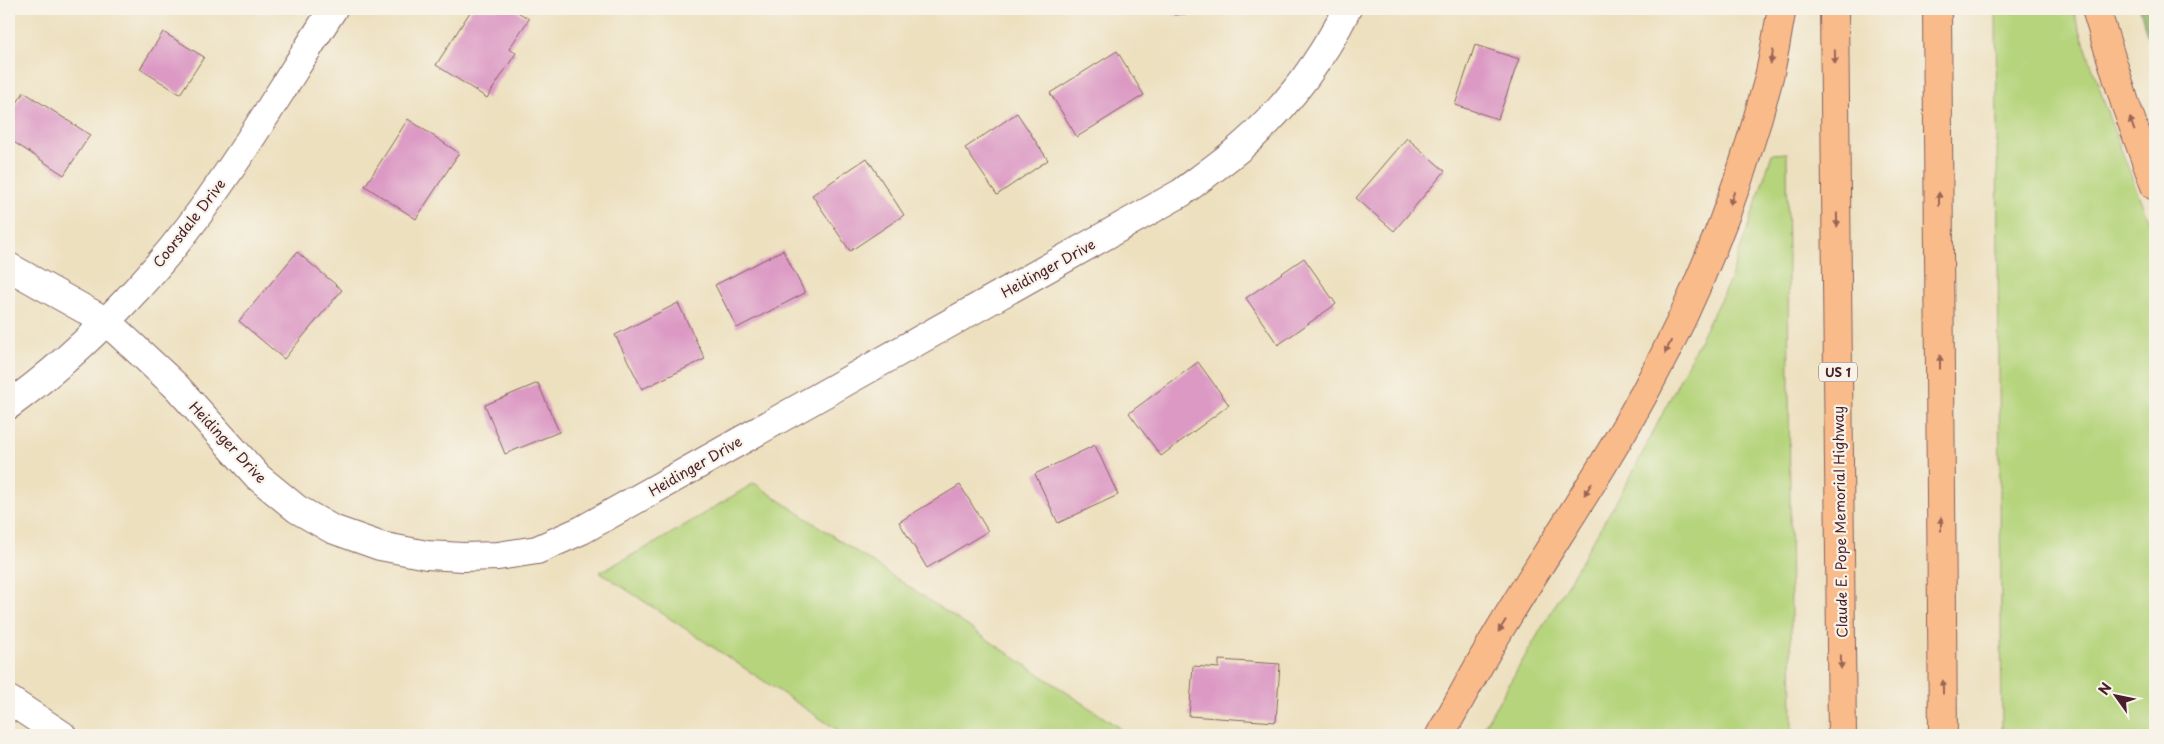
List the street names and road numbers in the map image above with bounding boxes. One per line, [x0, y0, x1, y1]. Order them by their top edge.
street label: Coorsdale Drive [148, 174, 230, 272]
street label: Heidinger Drive [997, 233, 1099, 303]
road number: US 1 [1819, 362, 1857, 382]
street label: Heidinger Drive [185, 397, 271, 487]
street label: Claude E. Pope Memorial Highway [1827, 406, 1853, 638]
street label: Heidinger Drive [644, 431, 746, 501]

